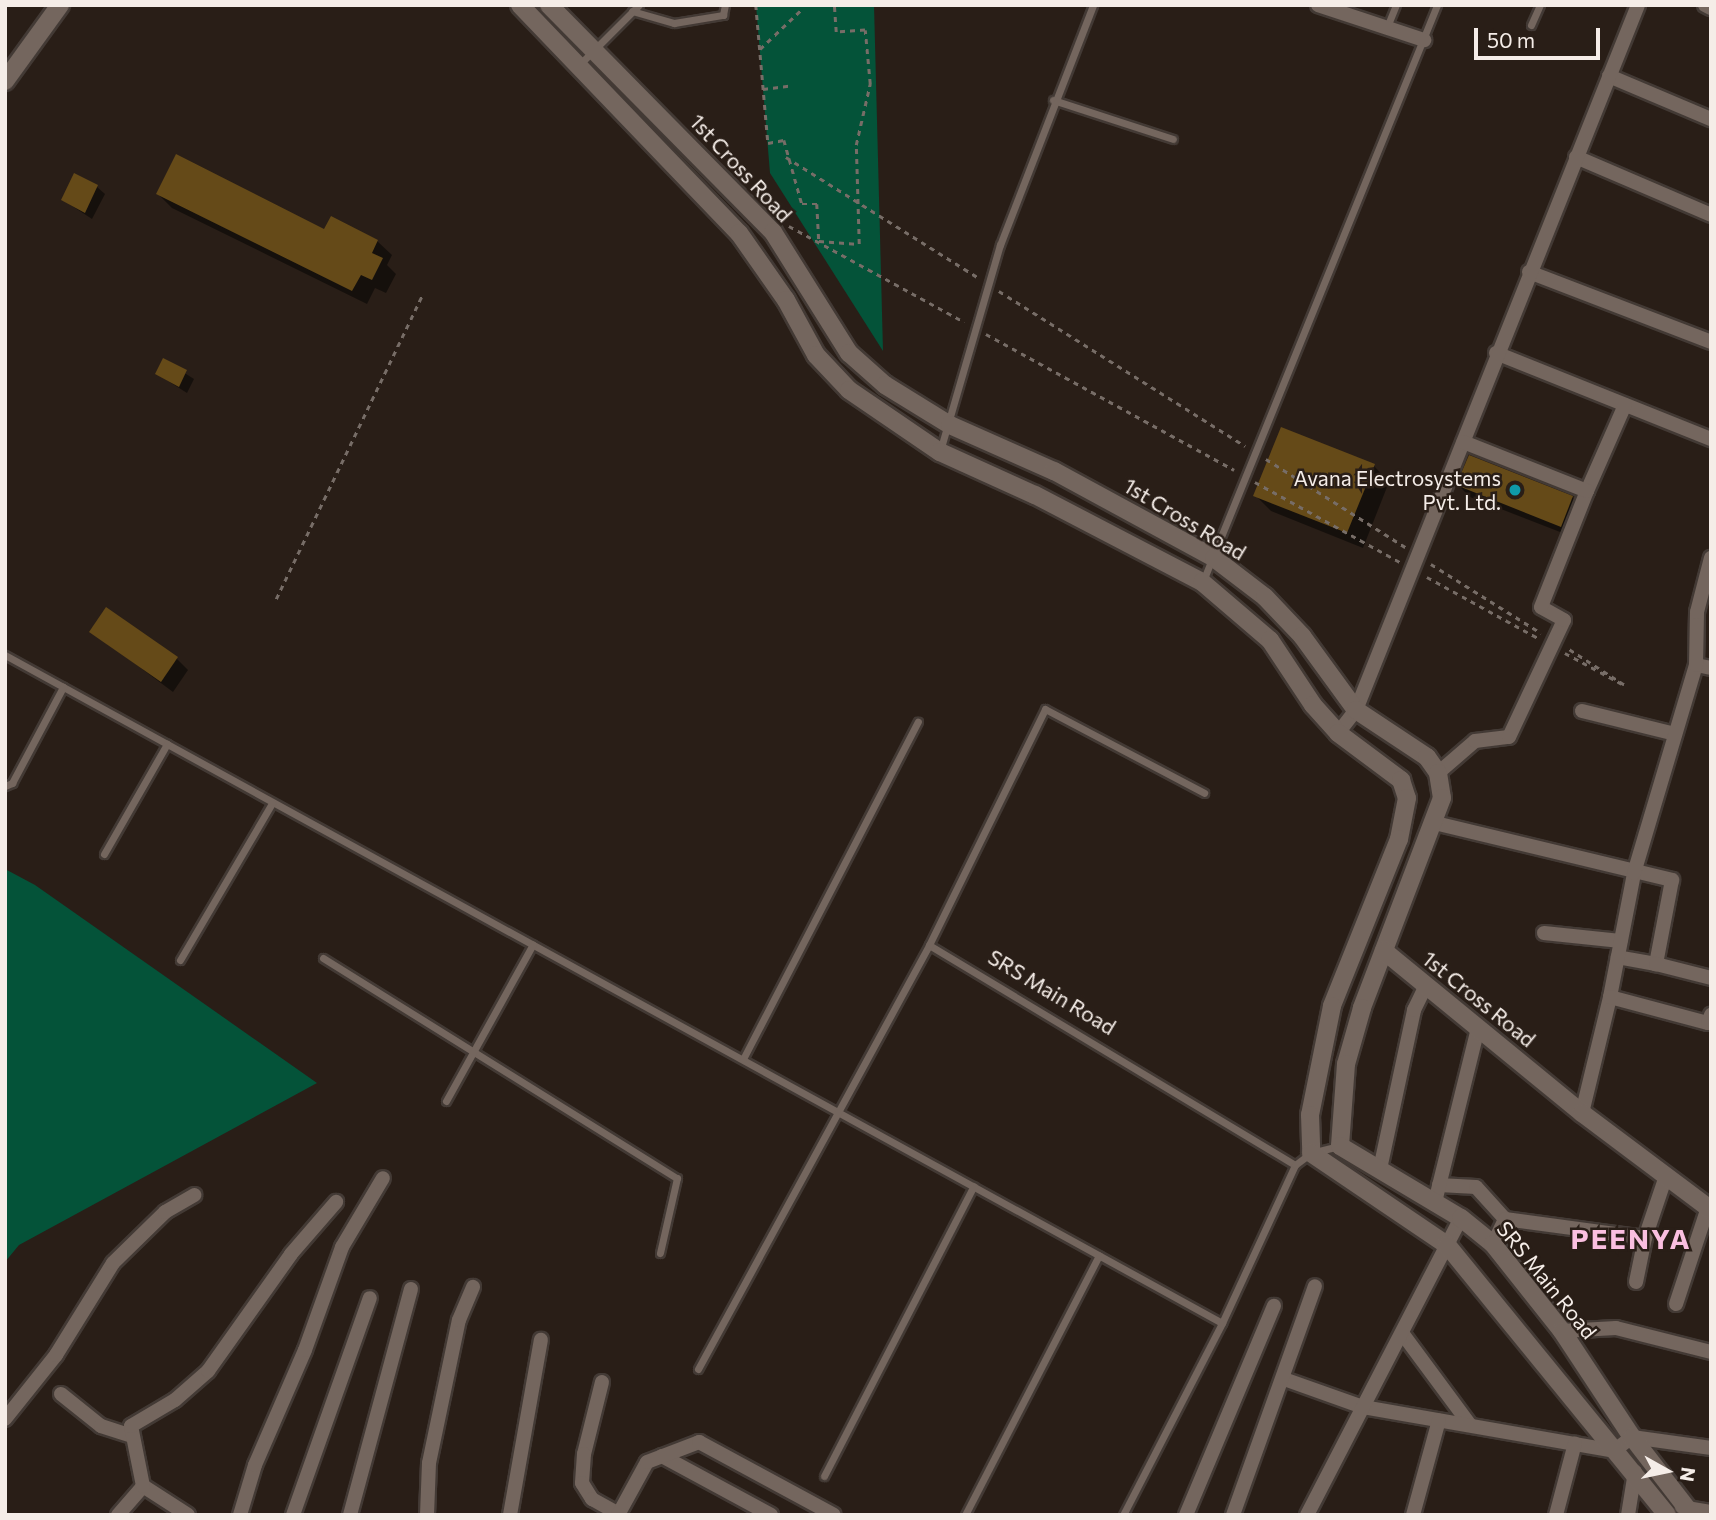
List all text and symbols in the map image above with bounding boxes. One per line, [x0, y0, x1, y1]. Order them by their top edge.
scale bar [1478, 14, 1604, 58]
text: 50 m [1487, 27, 1535, 52]
street label: 1st Cross Road [685, 109, 797, 227]
place label: Avana Electrosystems Pvt. Ltd. [1293, 465, 1501, 515]
street label: 1st Cross Road [1119, 473, 1251, 565]
marker: Avana Electrosystems Pvt. Ltd. [1507, 482, 1523, 498]
street label: SRS Main Road [984, 944, 1120, 1040]
street label: 1st Cross Road [1417, 946, 1541, 1052]
street label: SRS Main Road [1492, 1216, 1602, 1344]
district label: PEENYA [1571, 1221, 1691, 1255]
north arrow [1632, 1436, 1702, 1506]
text: N [1676, 1466, 1701, 1483]

